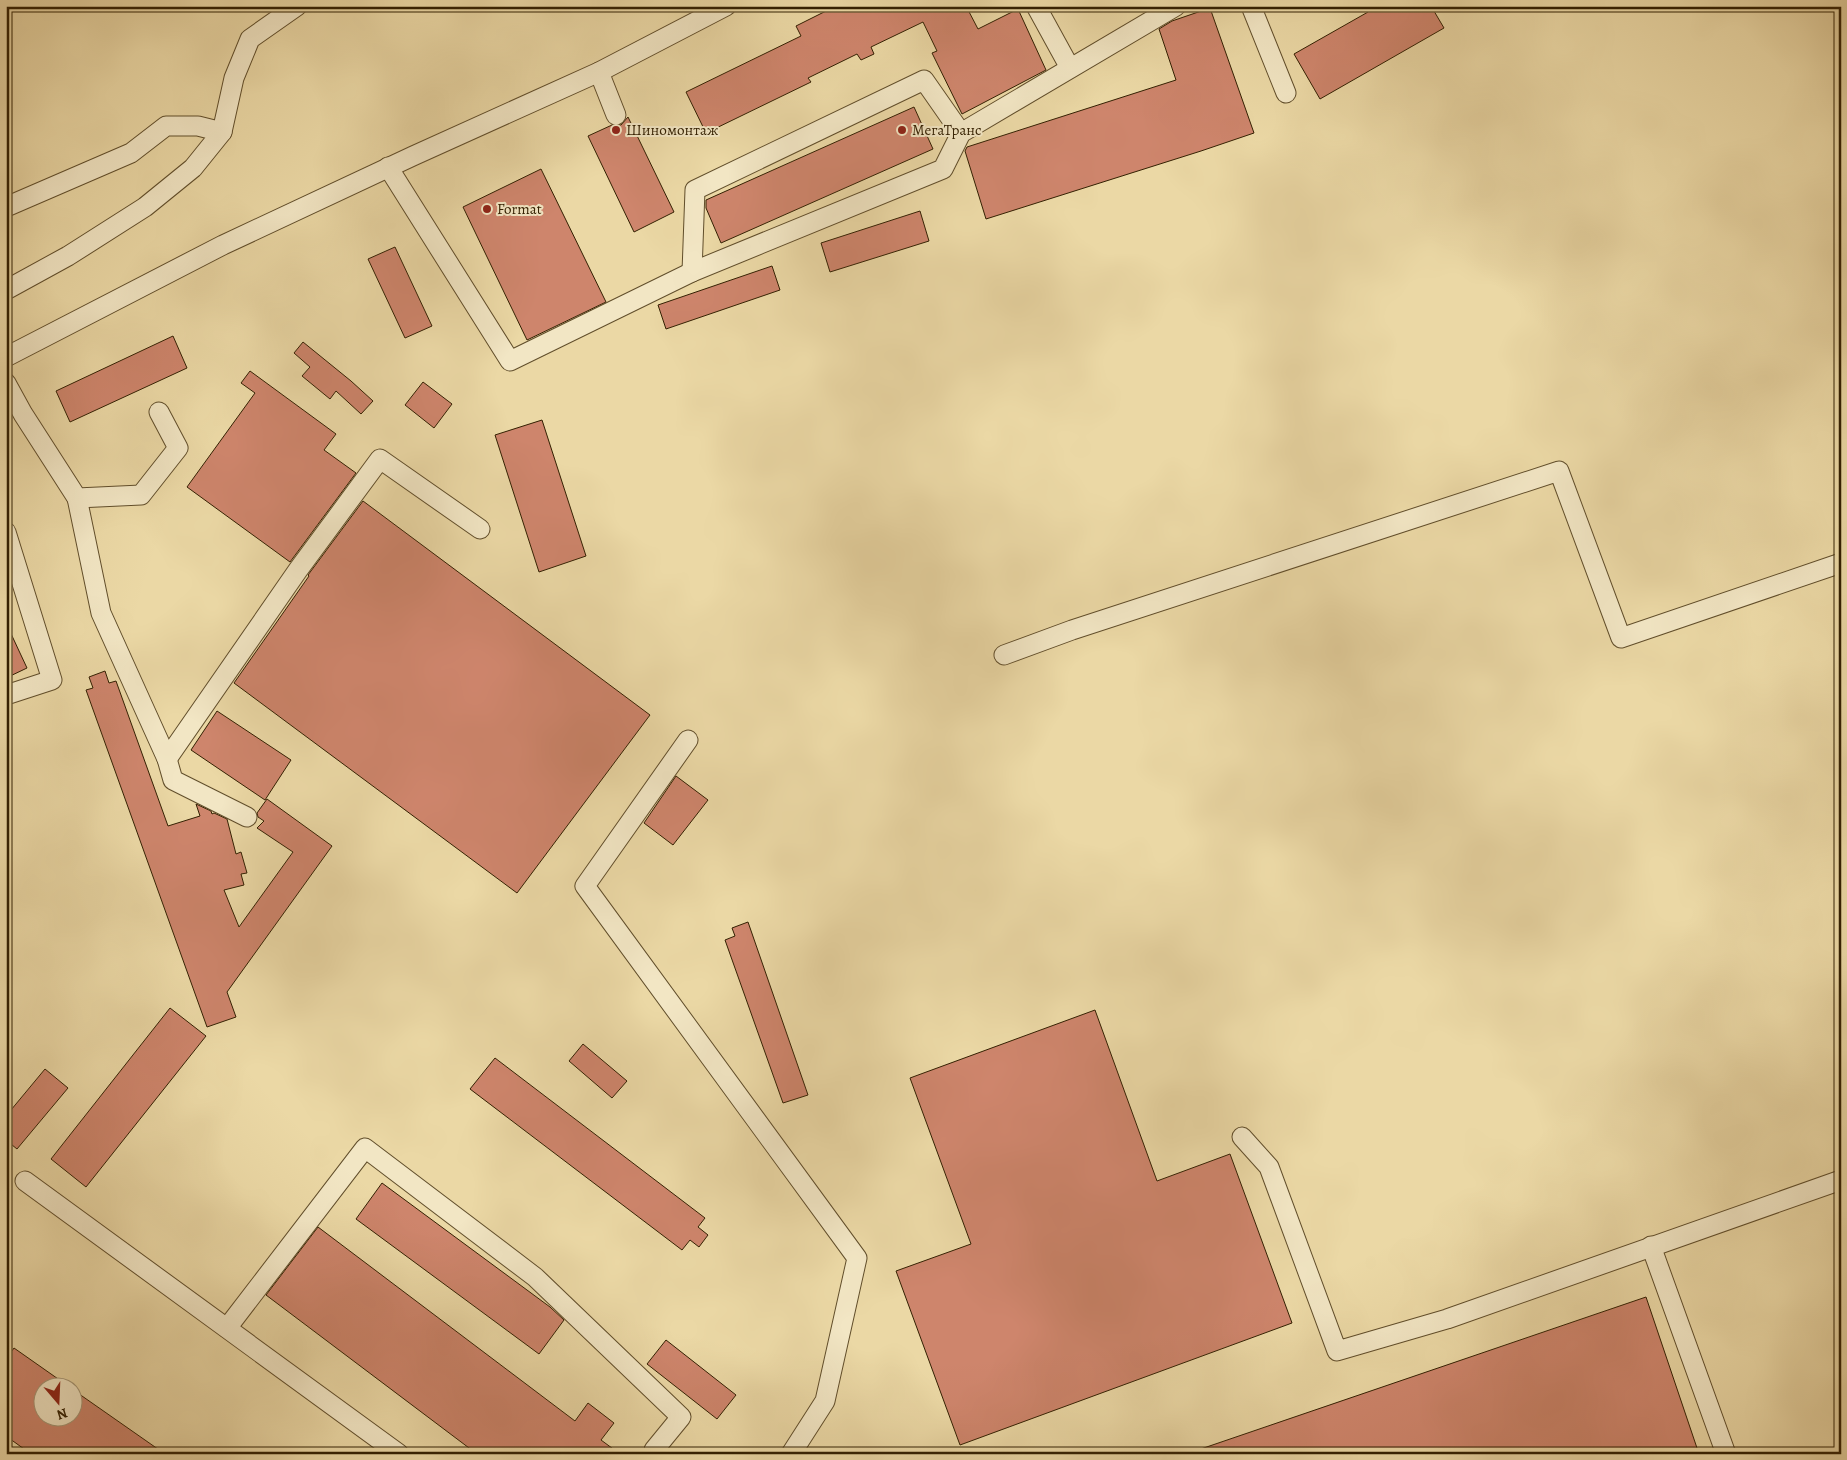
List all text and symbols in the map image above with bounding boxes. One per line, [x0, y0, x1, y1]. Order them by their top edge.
place label: Шиномонтаж [626, 120, 718, 140]
place label: МегаТранс [912, 120, 982, 140]
marker: Шиномонтаж [610, 124, 622, 136]
marker: МегаТранс [896, 124, 908, 136]
place label: Format [497, 199, 542, 219]
marker: Format [481, 203, 493, 215]
north arrow [32, 1378, 82, 1428]
text: N [54, 1403, 70, 1424]

